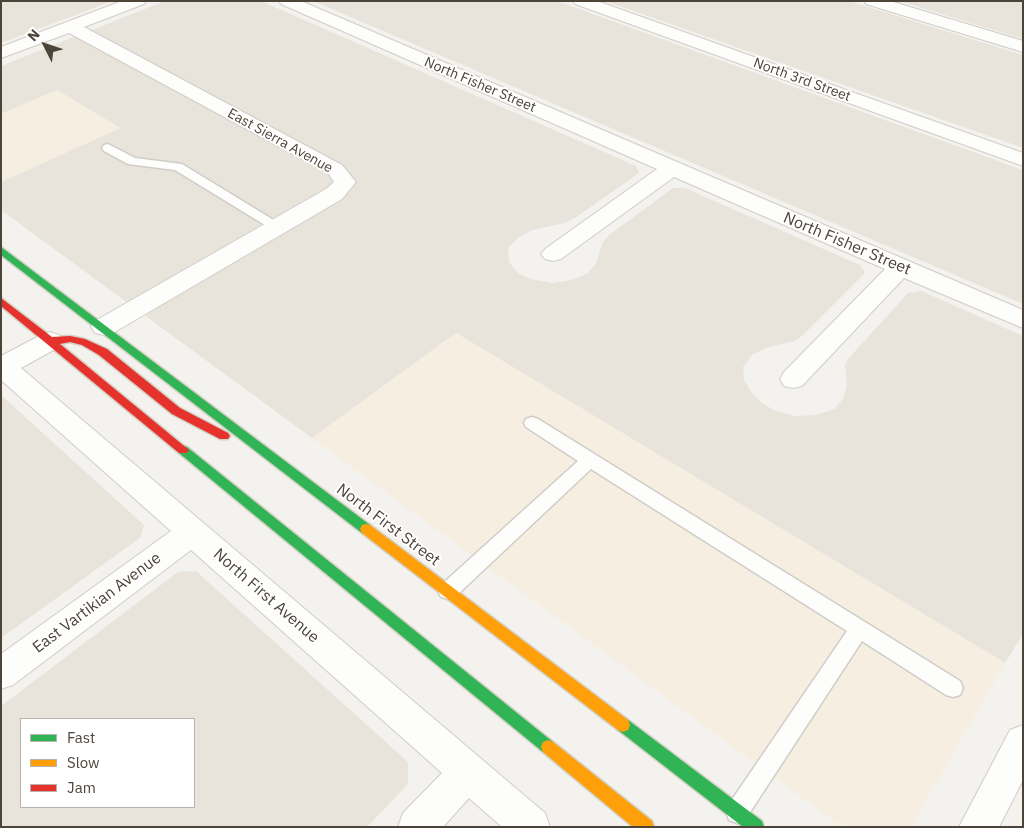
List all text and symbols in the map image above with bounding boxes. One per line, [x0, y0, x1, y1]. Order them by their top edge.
north arrow [20, 20, 70, 70]
text: N [24, 25, 44, 45]
street label: North Fisher Street [422, 54, 538, 116]
street label: North 3rd Street [751, 55, 853, 105]
street label: East Sierra Avenue [224, 105, 336, 177]
street label: North Fisher Street [780, 208, 914, 280]
street label: North First Street [333, 480, 443, 570]
street label: North First Avenue [209, 545, 323, 647]
street label: East Vartikian Avenue [29, 549, 165, 657]
legend [20, 718, 195, 808]
text: Fast [67, 728, 95, 747]
text: Slow [67, 753, 100, 772]
text: Jam [67, 778, 96, 797]

